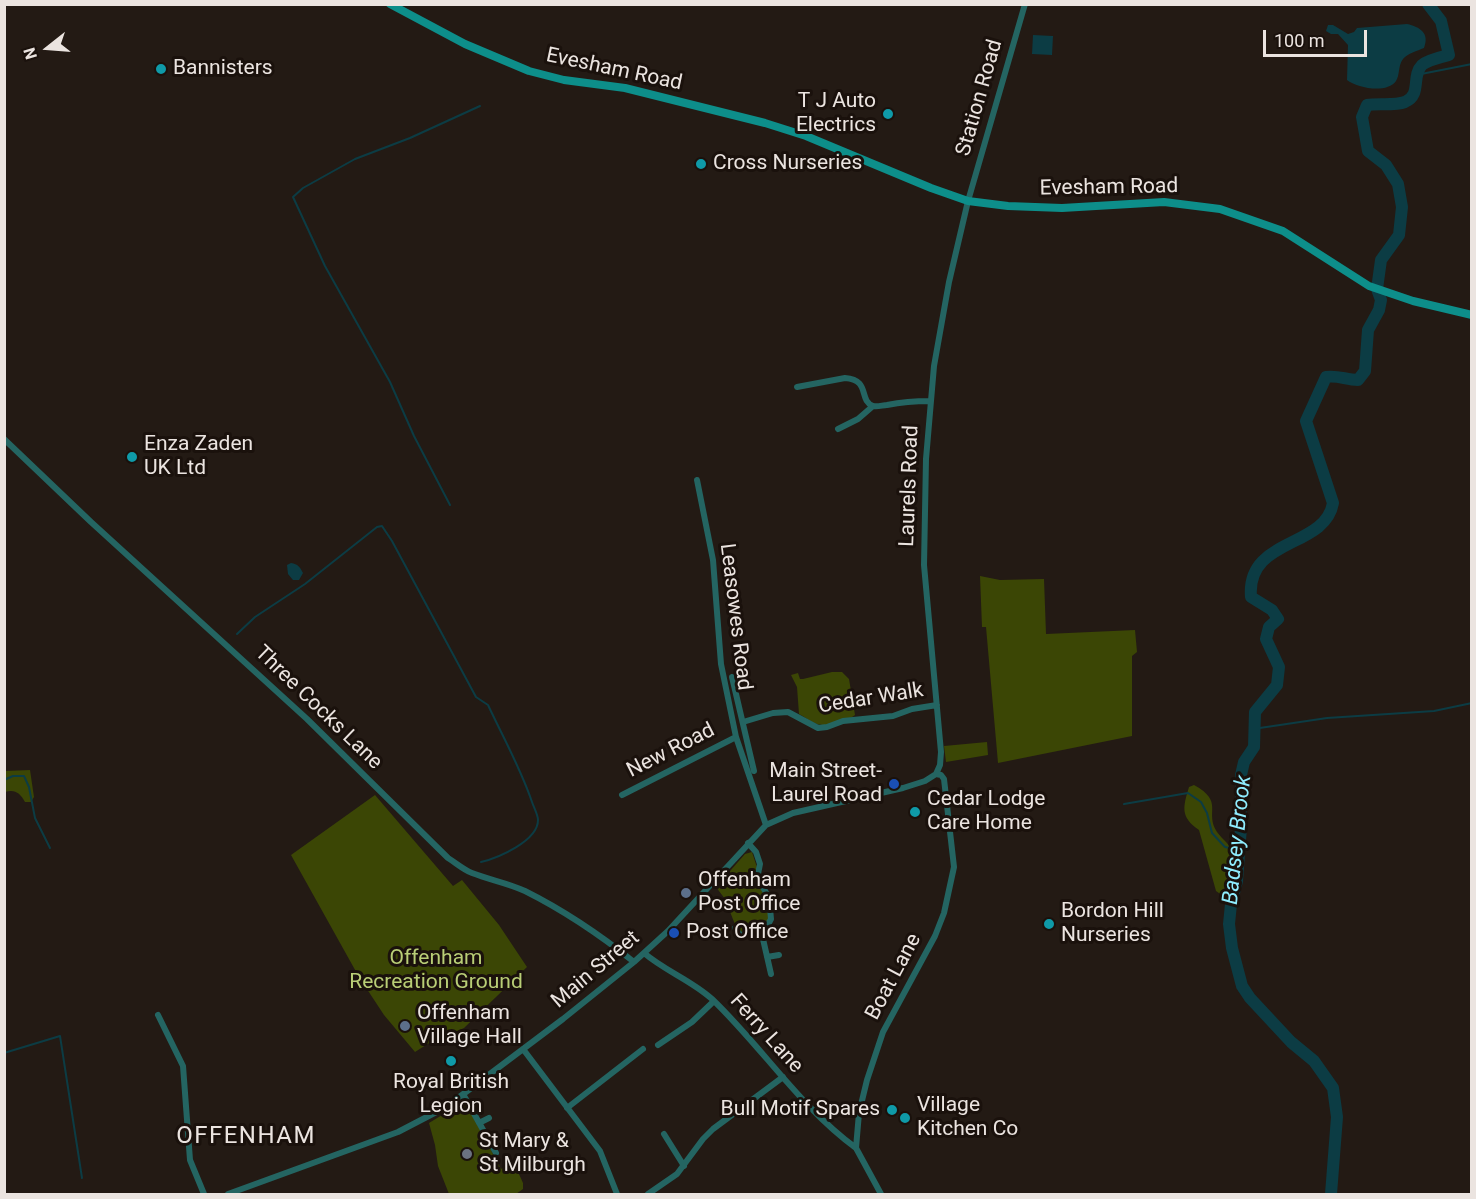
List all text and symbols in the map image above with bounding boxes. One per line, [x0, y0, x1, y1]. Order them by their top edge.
north arrow [18, 18, 78, 78]
scale bar [1266, 18, 1370, 56]
text: 100 m [1274, 30, 1325, 51]
street label: Station Road [951, 37, 1009, 159]
street label: Evesham Road [544, 43, 684, 97]
text: N [20, 45, 41, 62]
place label: Bannisters [173, 56, 273, 82]
marker: Bannisters [154, 62, 168, 76]
place label: T J Auto Electrics [796, 89, 876, 139]
marker: T J Auto Electrics [881, 107, 895, 121]
place label: Cross Nurseries [713, 151, 862, 177]
marker: Cross Nurseries [694, 157, 708, 171]
street label: Evesham Road [1040, 174, 1178, 202]
street label: Laurels Road [895, 425, 925, 547]
place label: Enza Zaden UK Ltd [144, 432, 253, 482]
marker: Enza Zaden UK Ltd [125, 450, 139, 464]
street label: Leasowes Road [713, 542, 757, 692]
street label: Three Cocks Lane [249, 641, 387, 775]
street label: Cedar Walk [817, 678, 925, 720]
street label: New Road [623, 718, 719, 784]
place label: Main Street- Laurel Road [769, 759, 882, 809]
water label: Badsey Brook [1218, 774, 1258, 906]
marker: Main Street- Laurel Road [887, 777, 901, 791]
place label: Cedar Lodge Care Home [927, 787, 1045, 837]
marker: Cedar Lodge Care Home [908, 805, 922, 819]
place label: Offenham Post Office [698, 868, 801, 918]
marker: Offenham Post Office [679, 886, 693, 900]
place label: Bordon Hill Nurseries [1061, 899, 1164, 949]
marker: Bordon Hill Nurseries [1042, 917, 1056, 931]
place label: Post Office [686, 920, 789, 946]
street label: Main Street [547, 926, 645, 1014]
marker: Post Office [667, 926, 681, 940]
street label: Boat Lane [861, 930, 927, 1024]
park label: Offenham Recreation Ground [349, 946, 523, 996]
street label: Ferry Lane [724, 989, 808, 1079]
place label: Offenham Village Hall [417, 1001, 522, 1051]
marker: Offenham Village Hall [398, 1019, 412, 1033]
marker: Royal British Legion [444, 1054, 458, 1068]
place label: Royal British Legion [393, 1070, 509, 1120]
place label: Village Kitchen Co [917, 1093, 1018, 1143]
place label: Bull Motif Spares [721, 1097, 880, 1123]
marker: Bull Motif Spares [885, 1103, 899, 1117]
marker: Village Kitchen Co [898, 1111, 912, 1125]
district label: OFFENHAM [176, 1123, 316, 1151]
place label: St Mary & St Milburgh [479, 1129, 586, 1179]
marker: St Mary & St Milburgh [460, 1147, 474, 1161]

